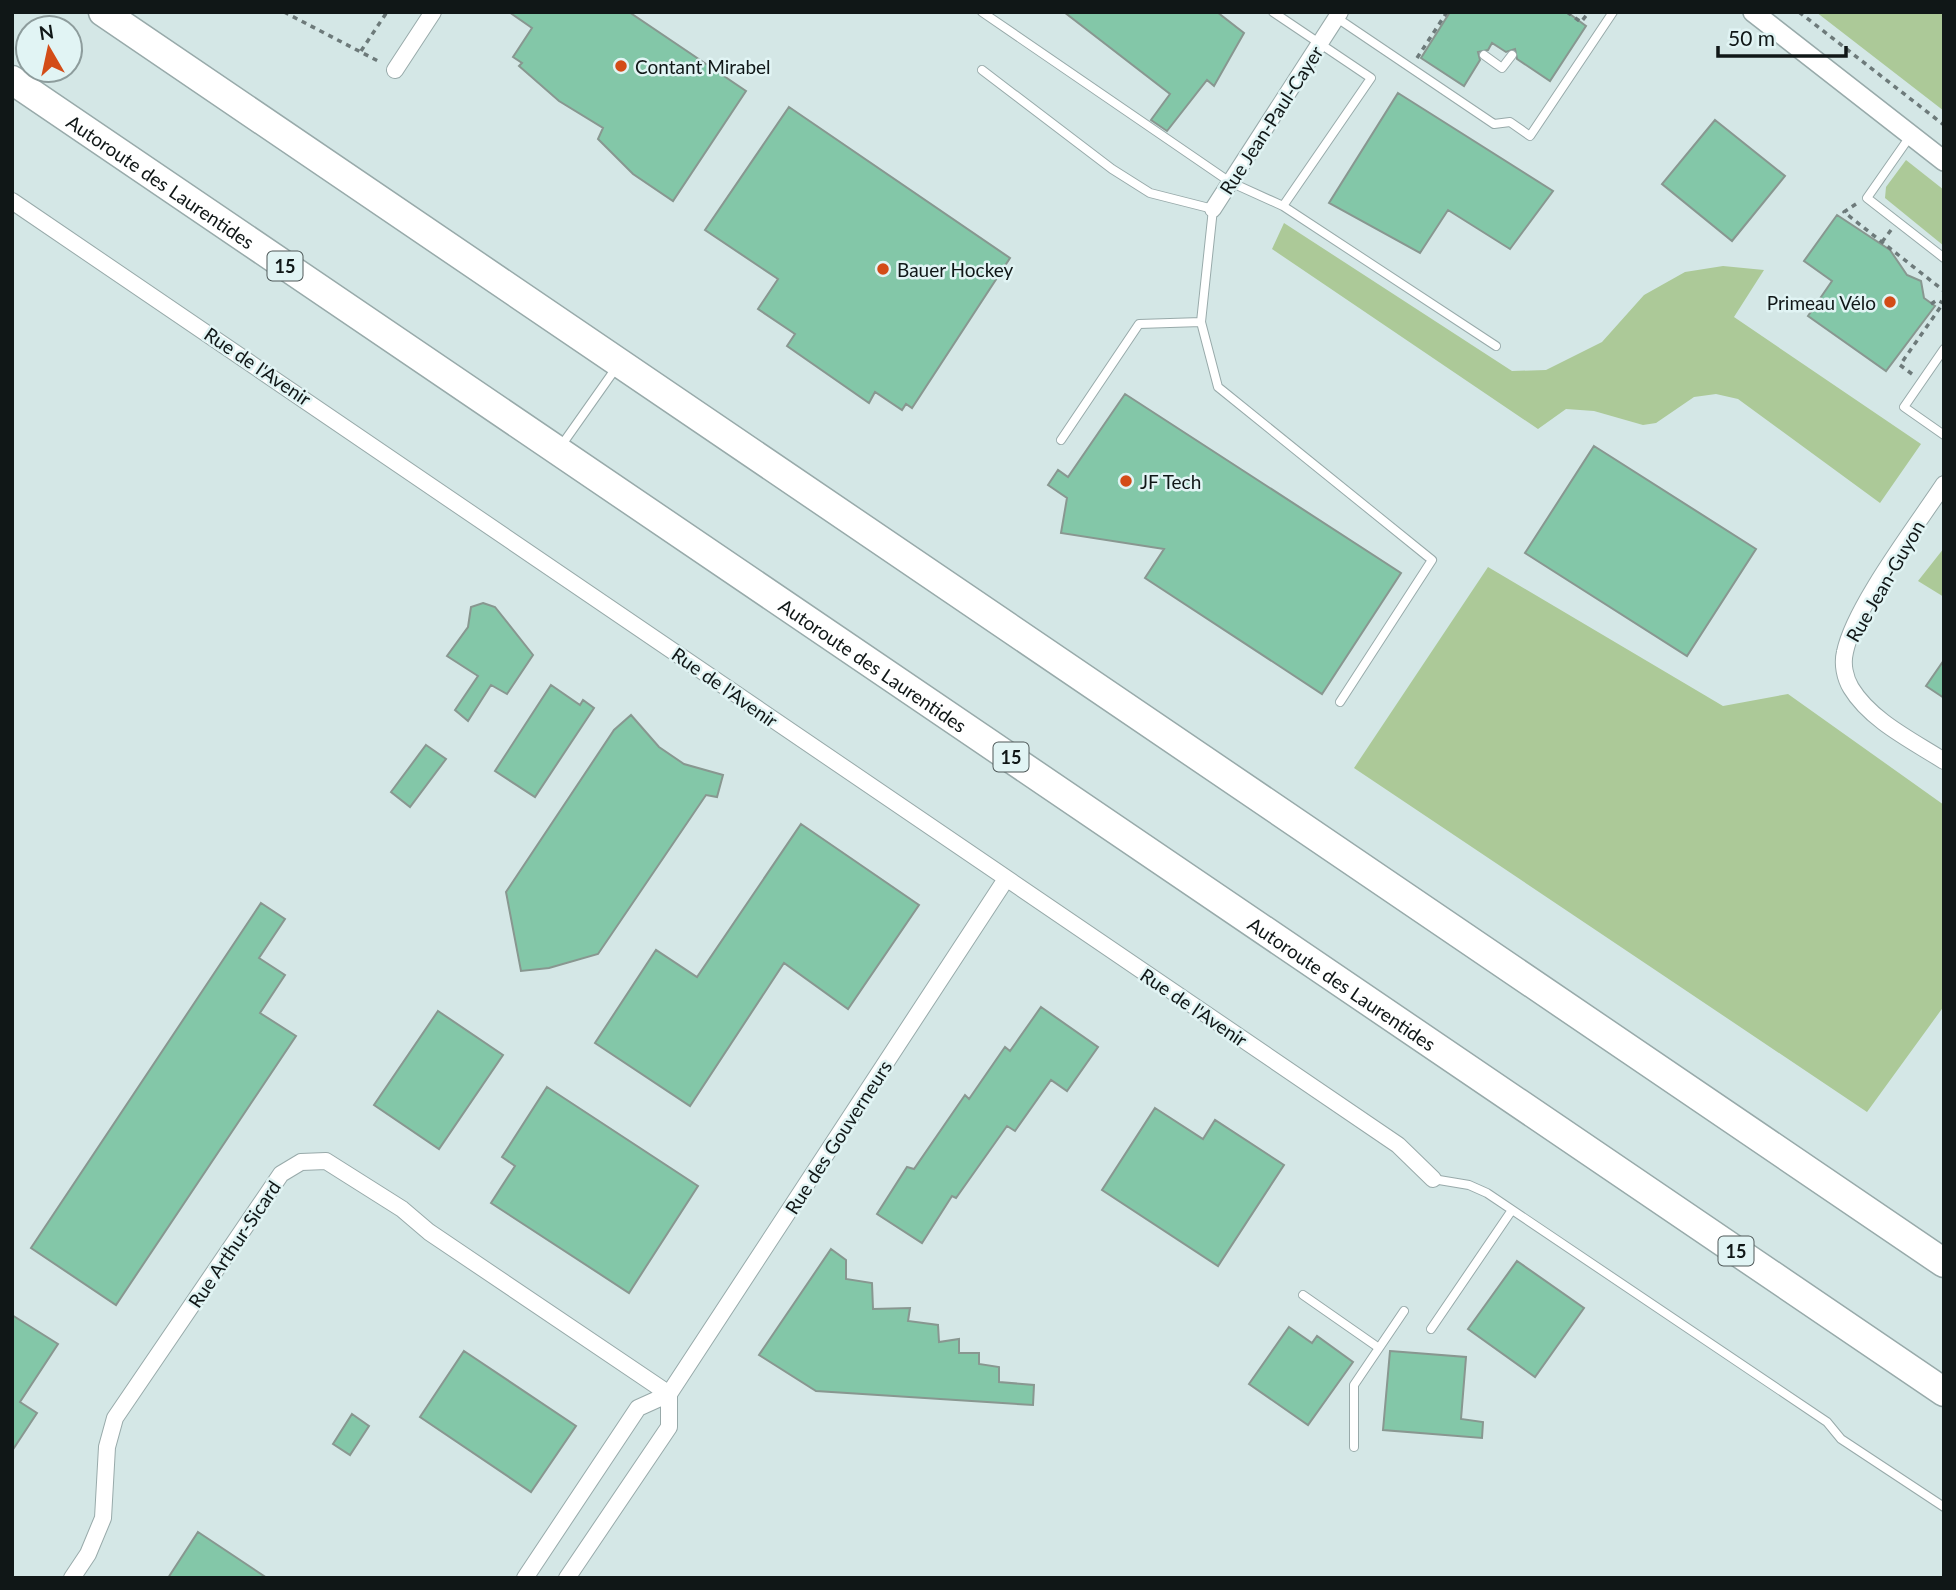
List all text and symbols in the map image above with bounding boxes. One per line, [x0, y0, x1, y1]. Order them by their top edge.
north arrow [14, 14, 84, 84]
scale bar [1718, 14, 1846, 58]
text: N [37, 19, 55, 44]
text: 50 m [1728, 25, 1775, 50]
street label: Rue Jean-Paul-Cayer [1214, 41, 1328, 199]
place label: Contant Mirabel [635, 55, 771, 78]
marker: Contant Mirabel [613, 58, 629, 74]
street label: Autoroute des Laurentides [63, 109, 259, 253]
road number: 15 [268, 252, 302, 280]
place label: Bauer Hockey [897, 258, 1014, 281]
marker: Bauer Hockey [875, 261, 891, 277]
place label: Primeau Vélo [1767, 291, 1876, 314]
marker: Primeau Vélo [1882, 294, 1898, 310]
street label: Rue de l'Avenir [200, 322, 316, 410]
place label: JF Tech [1140, 470, 1201, 493]
marker: JF Tech [1118, 473, 1134, 489]
street label: Rue Jean-Guyon [1841, 516, 1929, 646]
street label: Autoroute des Laurentides [775, 593, 971, 737]
street label: Rue de l'Avenir [668, 642, 782, 732]
road number: 15 [993, 742, 1028, 772]
street label: Autoroute des Laurentides [1244, 912, 1440, 1055]
street label: Rue de l'Avenir [1136, 963, 1252, 1051]
street label: Rue des Gouverneurs [780, 1056, 896, 1218]
street label: Rue Arthur-Sicard [183, 1176, 285, 1312]
road number: 15 [1718, 1236, 1754, 1266]

